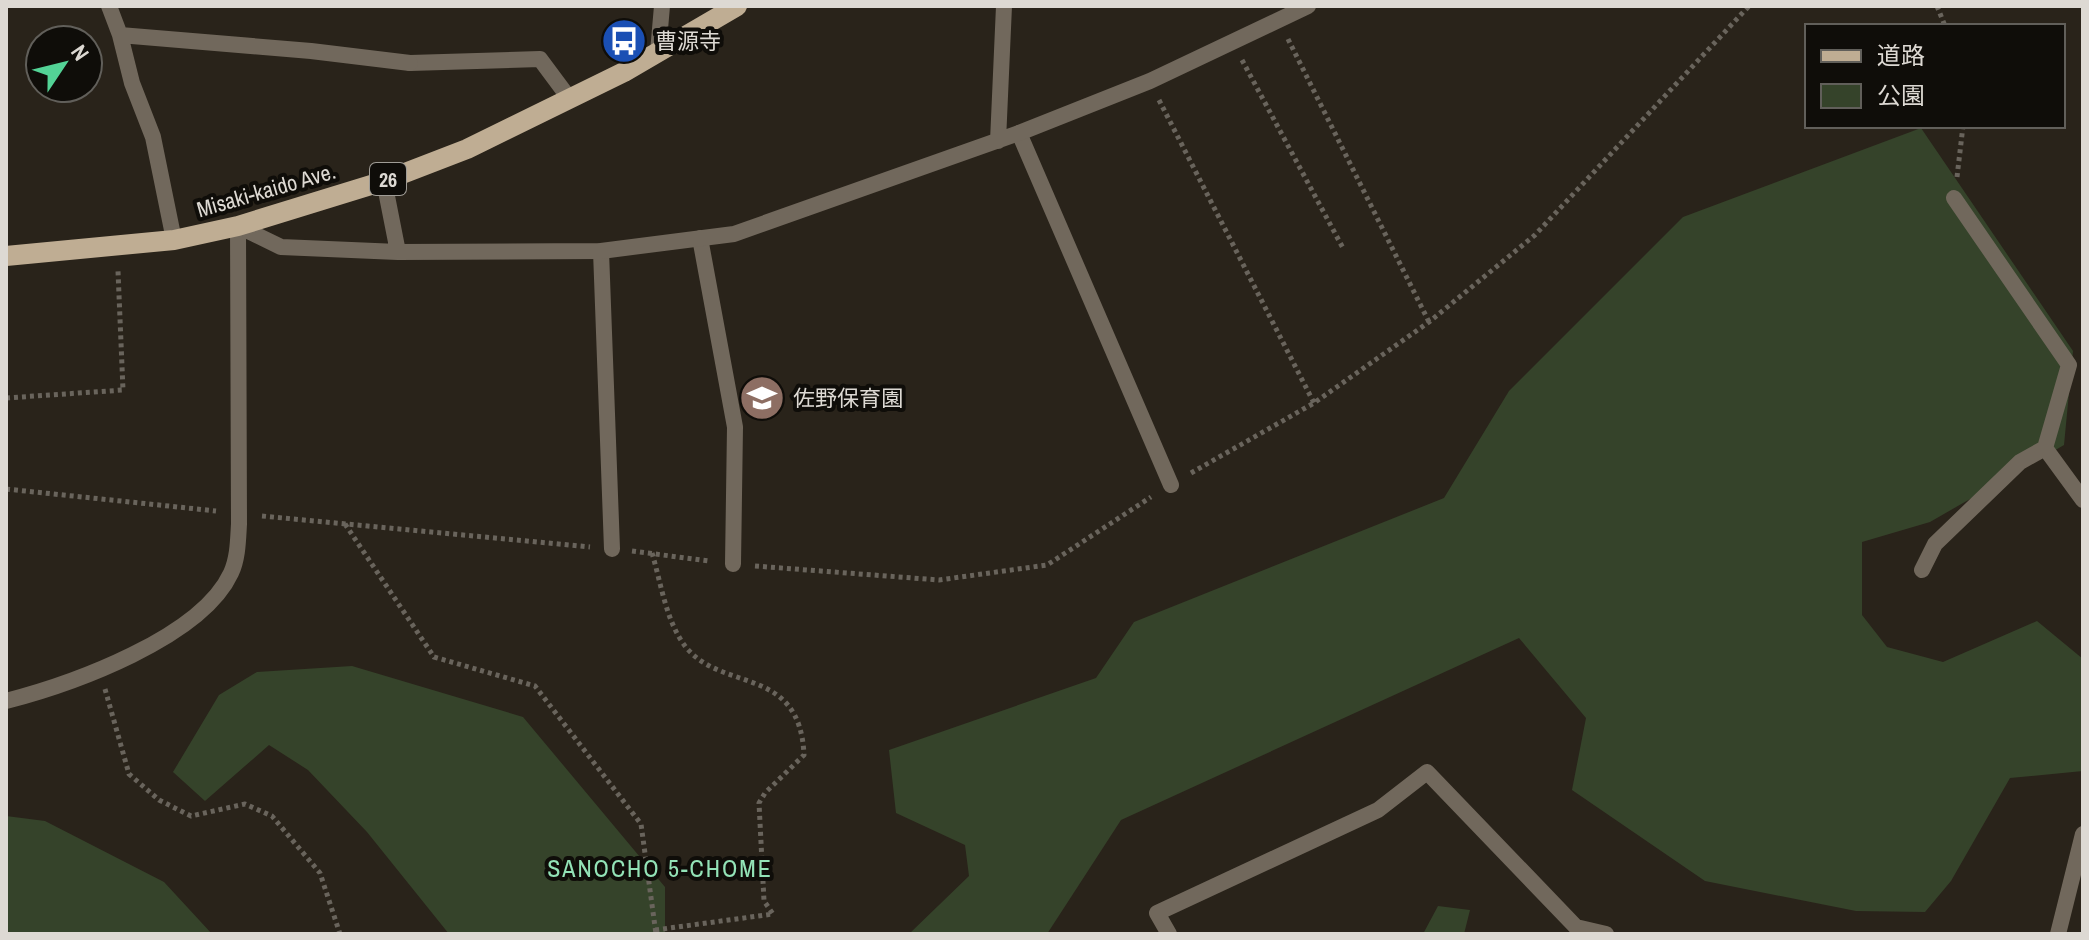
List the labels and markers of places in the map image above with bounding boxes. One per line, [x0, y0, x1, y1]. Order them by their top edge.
bus stop icon: 曹源寺 [600, 17, 648, 65]
place label: 曹源寺 [655, 26, 721, 56]
school or university icon: 佐野保育園 [738, 374, 786, 422]
place label: 佐野保育園 [793, 383, 903, 413]

